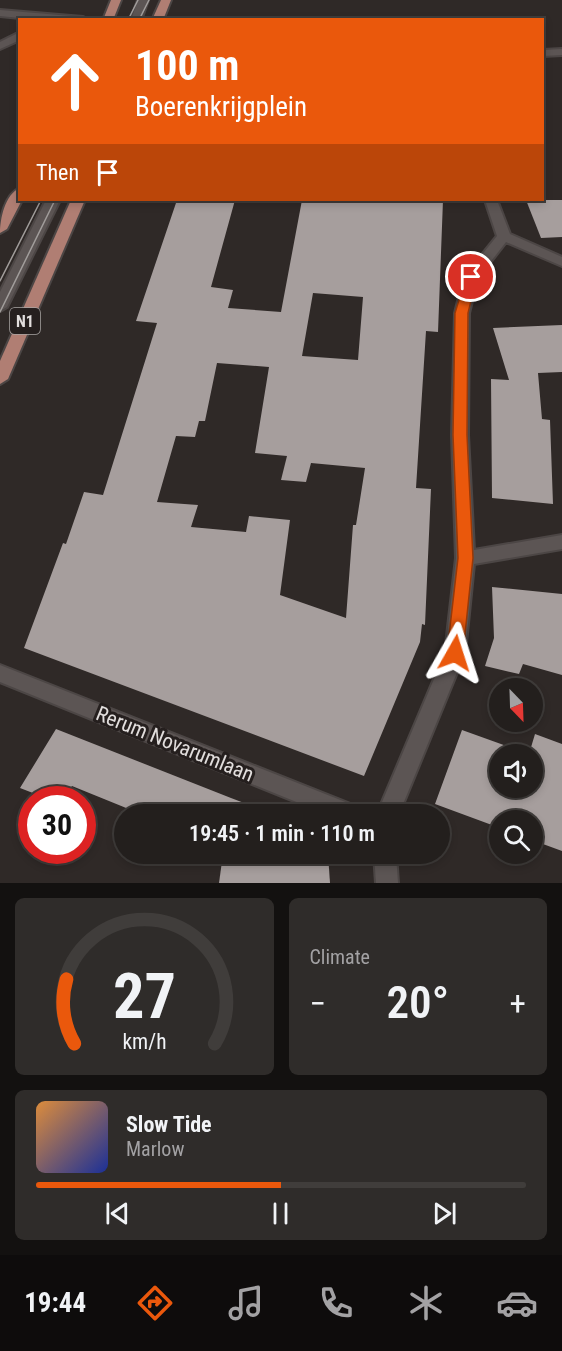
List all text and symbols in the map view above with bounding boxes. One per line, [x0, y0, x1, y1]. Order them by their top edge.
text: 100 m [135, 41, 240, 90]
icon: ahead [36, 42, 114, 120]
text: Boerenkrijgplein [135, 91, 307, 123]
icon: arrive [91, 156, 124, 189]
text: Then [36, 160, 79, 185]
pin [445, 251, 496, 302]
icon: arrive [454, 260, 487, 293]
road number: N1 [10, 308, 40, 334]
position arrow [423, 621, 487, 685]
north arrow [489, 678, 543, 732]
map controls [489, 678, 543, 864]
street label: Rerum Novarumlaan [93, 701, 257, 787]
button: sound [489, 744, 543, 798]
speed limit sign: 30 [18, 786, 96, 864]
button: search [489, 810, 543, 864]
text: 19:45 · 1 min · 110 m [189, 821, 375, 846]
text: Climate [310, 945, 370, 969]
text: 27 [113, 960, 176, 1033]
text: 20° [386, 976, 449, 1029]
text: − [310, 984, 326, 1023]
text: + [510, 984, 526, 1023]
text: km/h [122, 1029, 166, 1054]
text: Slow Tide [126, 1112, 212, 1137]
text: Marlow [126, 1137, 184, 1161]
icon: previous [101, 1197, 134, 1230]
icon: pause [264, 1197, 297, 1230]
icon: next [428, 1197, 461, 1230]
icon: directions [134, 1282, 176, 1324]
icon: music [225, 1282, 267, 1324]
icon: phone [315, 1282, 357, 1324]
icon: climate [405, 1282, 447, 1324]
icon: car [496, 1282, 538, 1324]
text: 19:44 [24, 1287, 86, 1319]

